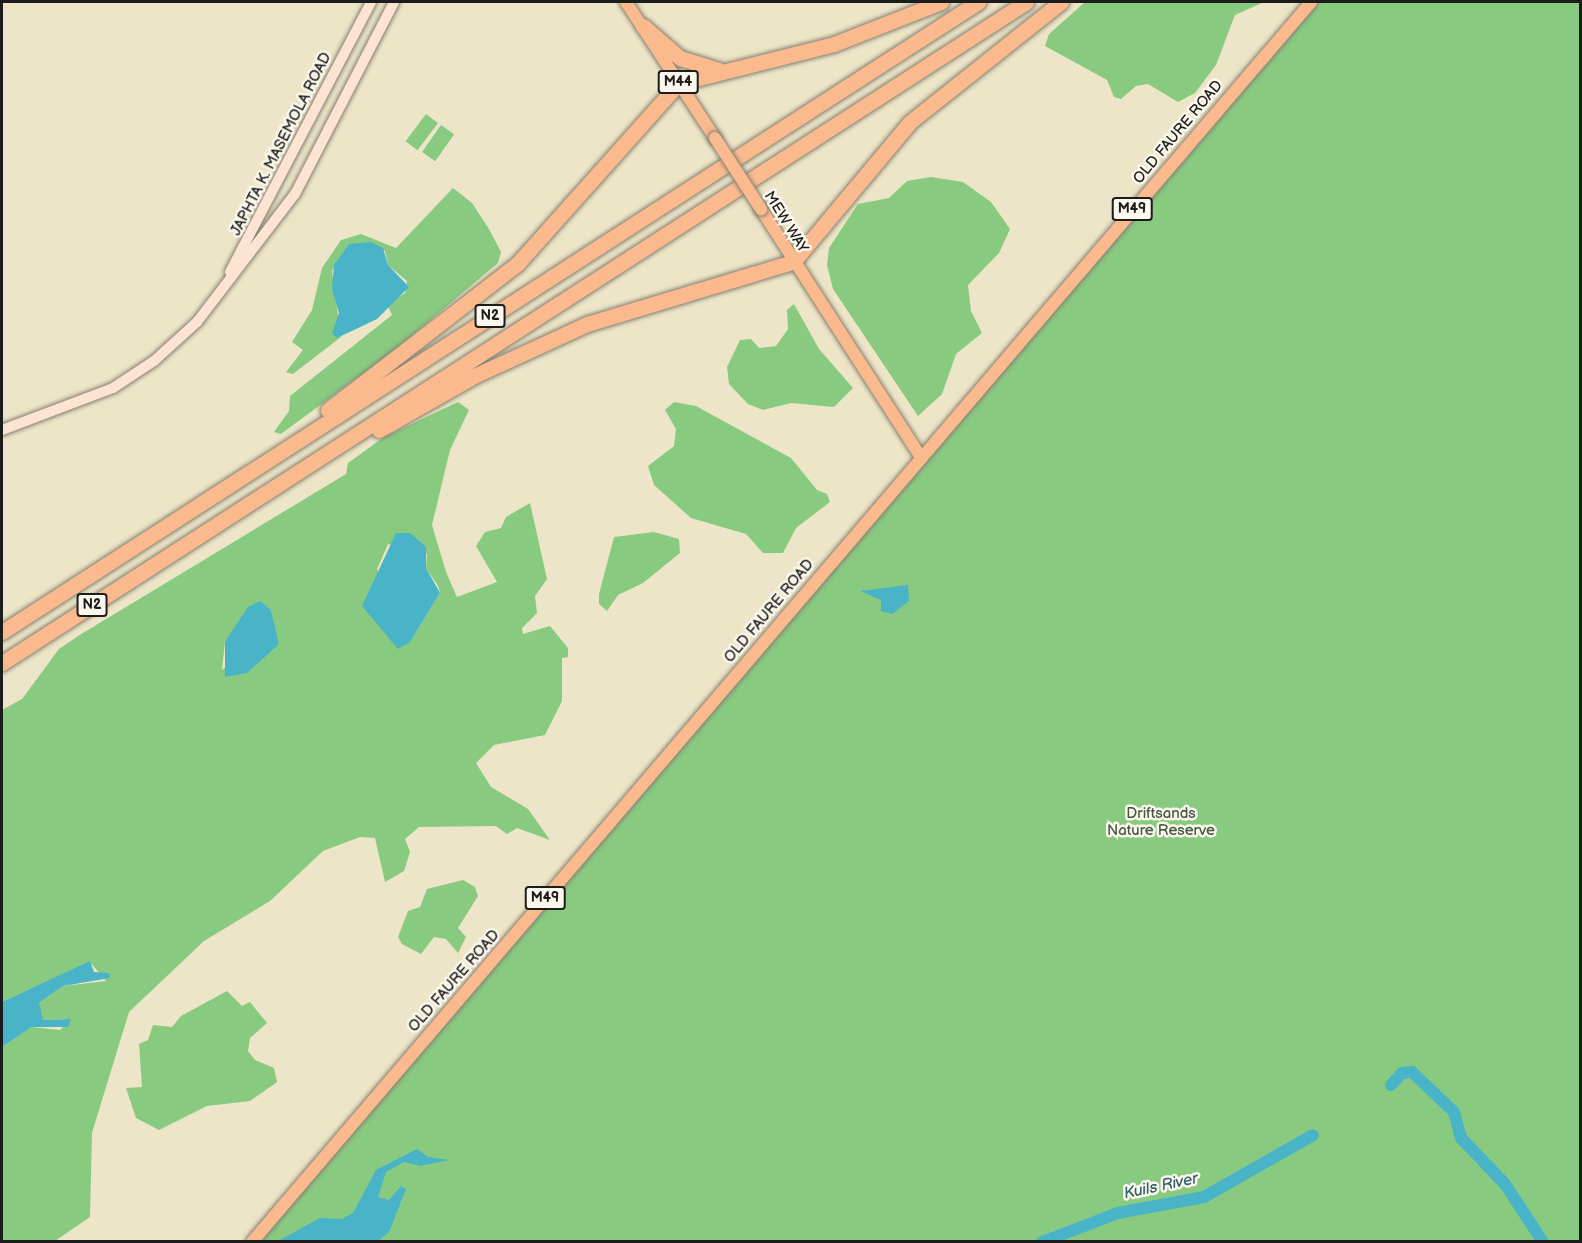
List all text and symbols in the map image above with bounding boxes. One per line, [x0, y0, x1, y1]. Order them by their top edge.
street label: JAPHTA K. MASEMOLA ROAD [227, 49, 335, 239]
road number: M44 [657, 71, 699, 93]
street label: OLD FAURE ROAD [1130, 77, 1226, 187]
street label: MEW WAY [760, 188, 812, 256]
road number: M49 [1111, 198, 1153, 220]
road number: N2 [474, 305, 506, 327]
street label: OLD FAURE ROAD [721, 556, 817, 666]
road number: N2 [76, 594, 109, 616]
park label: Driftsands Nature Reserve [1107, 804, 1215, 839]
road number: M49 [524, 887, 566, 909]
street label: OLD FAURE ROAD [405, 926, 503, 1036]
water label: Kuils River [1122, 1170, 1200, 1204]

